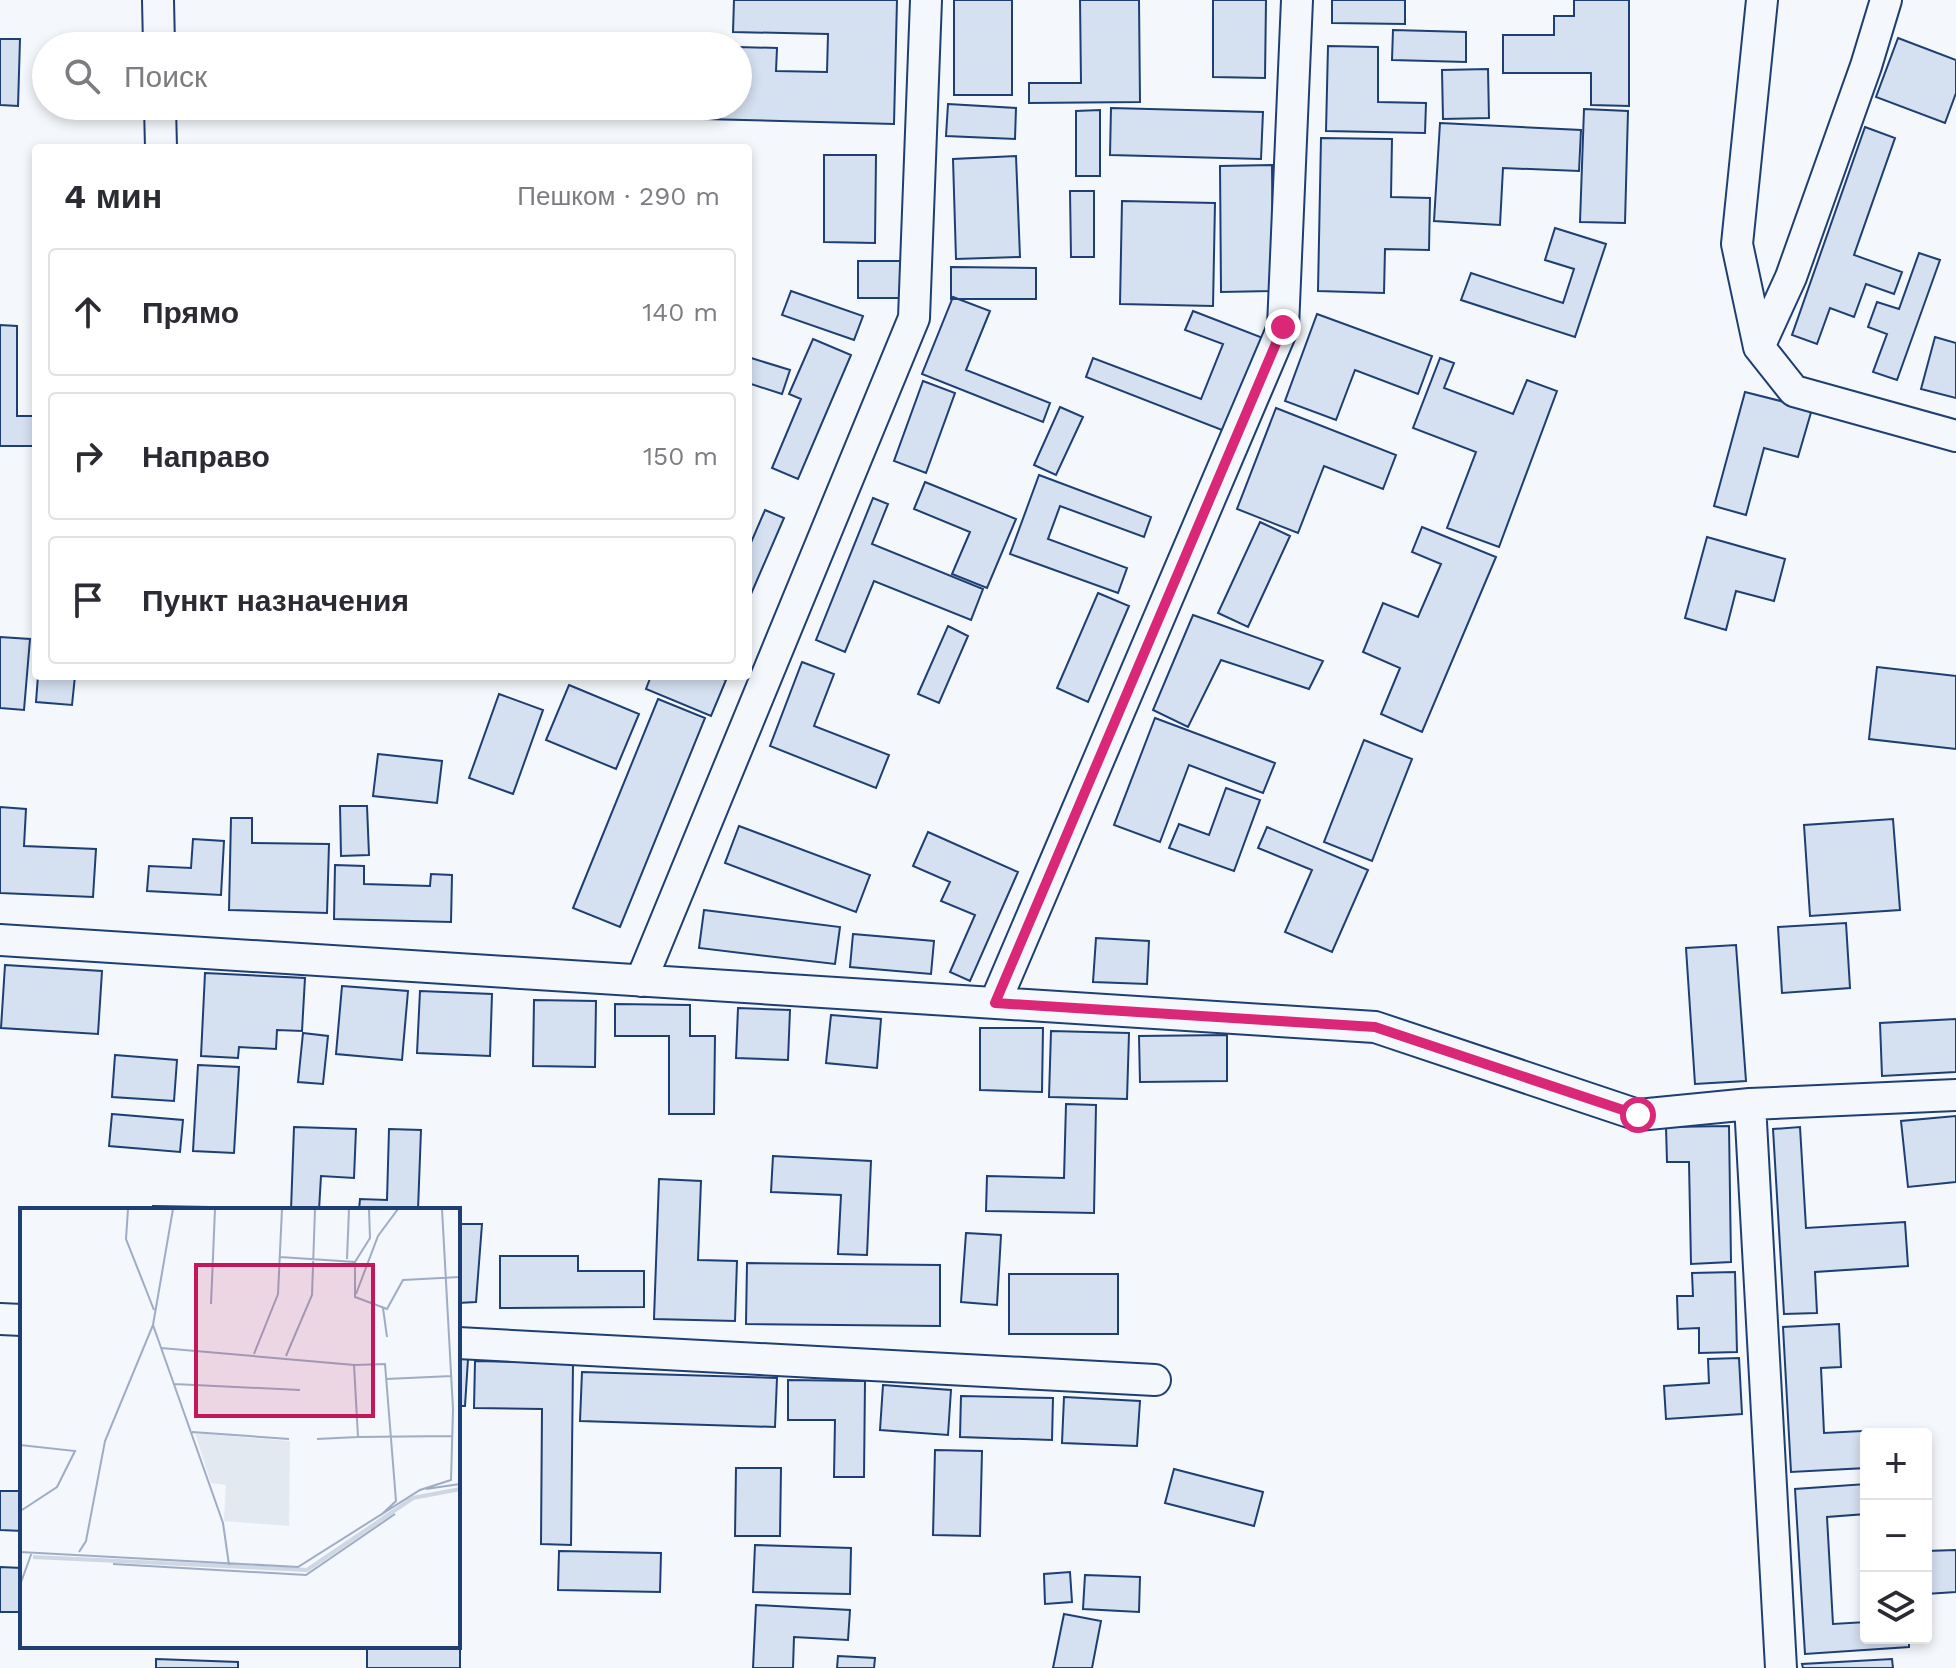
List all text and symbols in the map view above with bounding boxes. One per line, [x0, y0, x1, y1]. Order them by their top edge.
search box [32, 32, 752, 120]
icon: search [60, 54, 104, 98]
text: Поиск [124, 59, 207, 94]
text: 4 мин [64, 176, 162, 216]
text: Пешком · 290 m [517, 181, 720, 211]
icon: ahead [66, 290, 110, 334]
text: Прямо [142, 295, 239, 330]
text: 140 m [642, 297, 718, 327]
route end [1265, 309, 1301, 345]
icon: right [66, 434, 110, 478]
text: Направо [142, 439, 270, 474]
text: 150 m [643, 441, 718, 471]
icon: arrive [66, 578, 110, 622]
text: Пункт назначения [142, 583, 409, 618]
route start [1620, 1097, 1656, 1133]
inset map [20, 1208, 460, 1648]
map controls [1860, 1428, 1932, 1644]
button: + [1860, 1428, 1932, 1500]
button: − [1860, 1500, 1932, 1572]
button: layers [1860, 1572, 1932, 1644]

